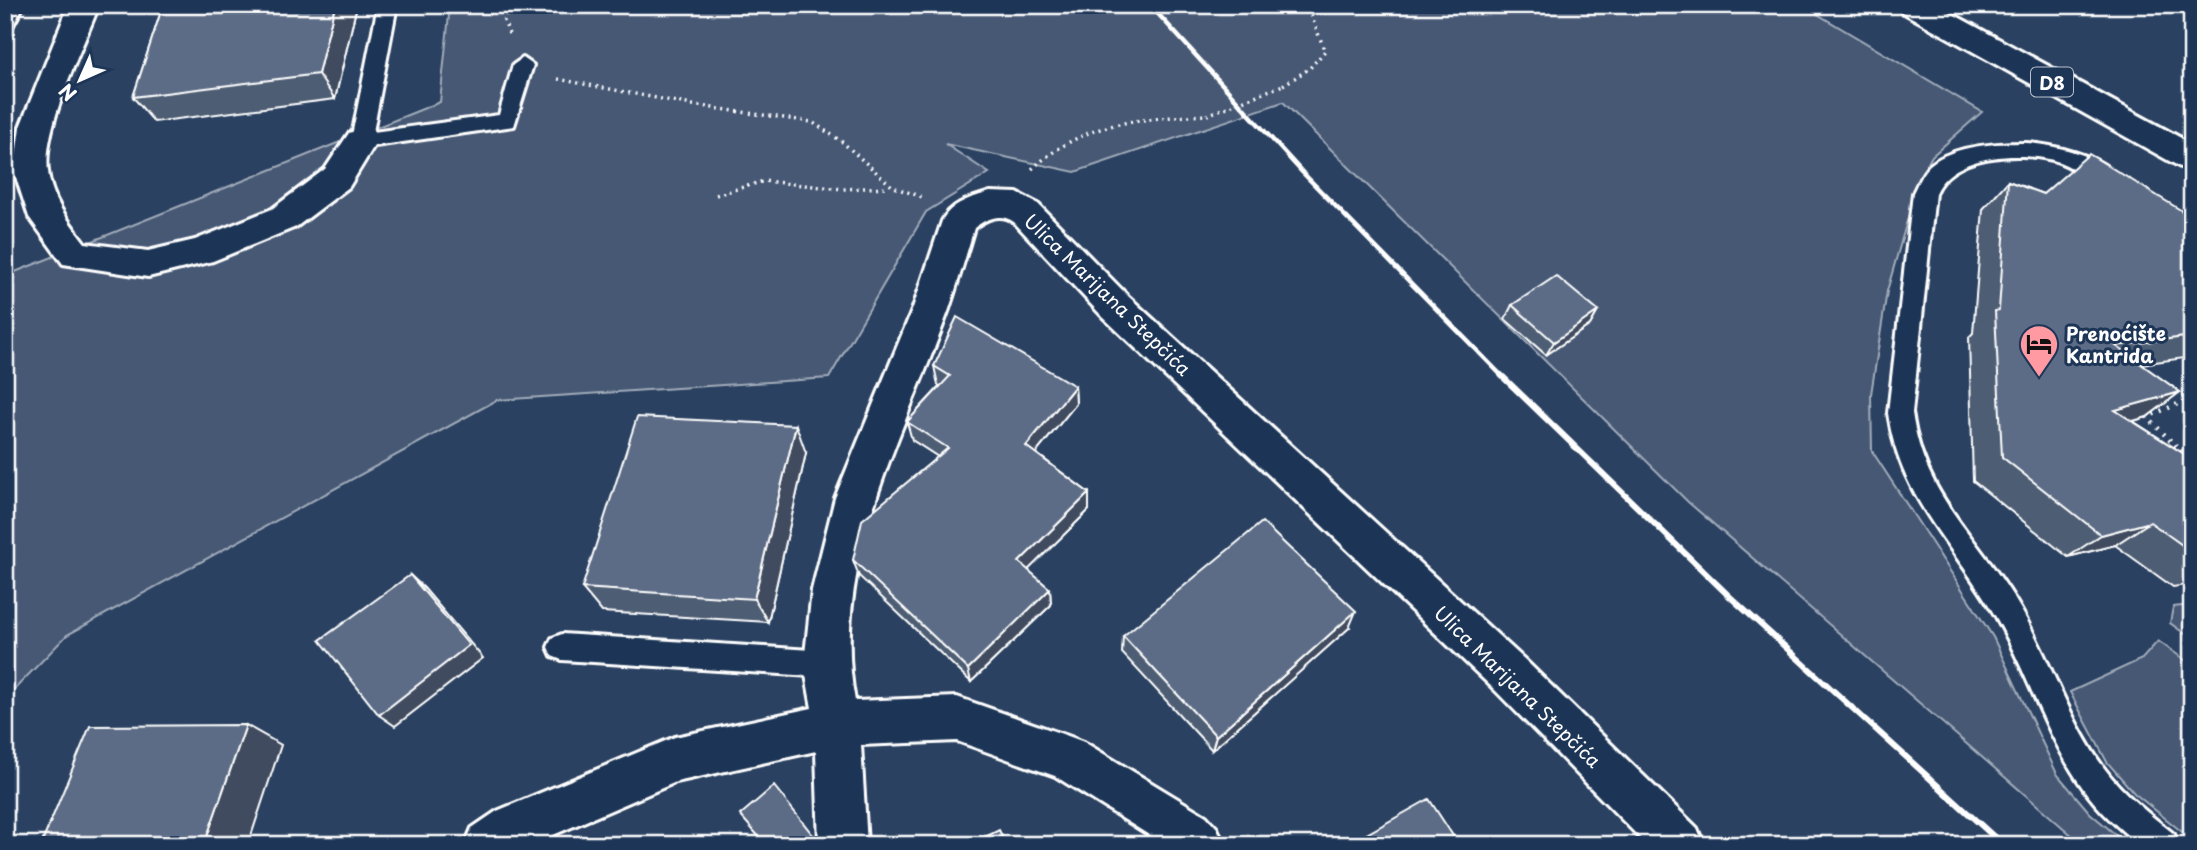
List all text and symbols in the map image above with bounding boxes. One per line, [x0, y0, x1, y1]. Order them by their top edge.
north arrow [46, 46, 116, 116]
road number: D8 [2031, 68, 2073, 96]
text: N [52, 78, 82, 108]
street label: Ulica Marijana Stepčića [1018, 207, 1198, 382]
place label: Prenoćište Kantrida [2066, 319, 2166, 369]
hotel icon: Prenoćište Kantrida [2018, 323, 2060, 378]
street label: Ulica Marijana Stepčića [1428, 599, 1608, 774]

